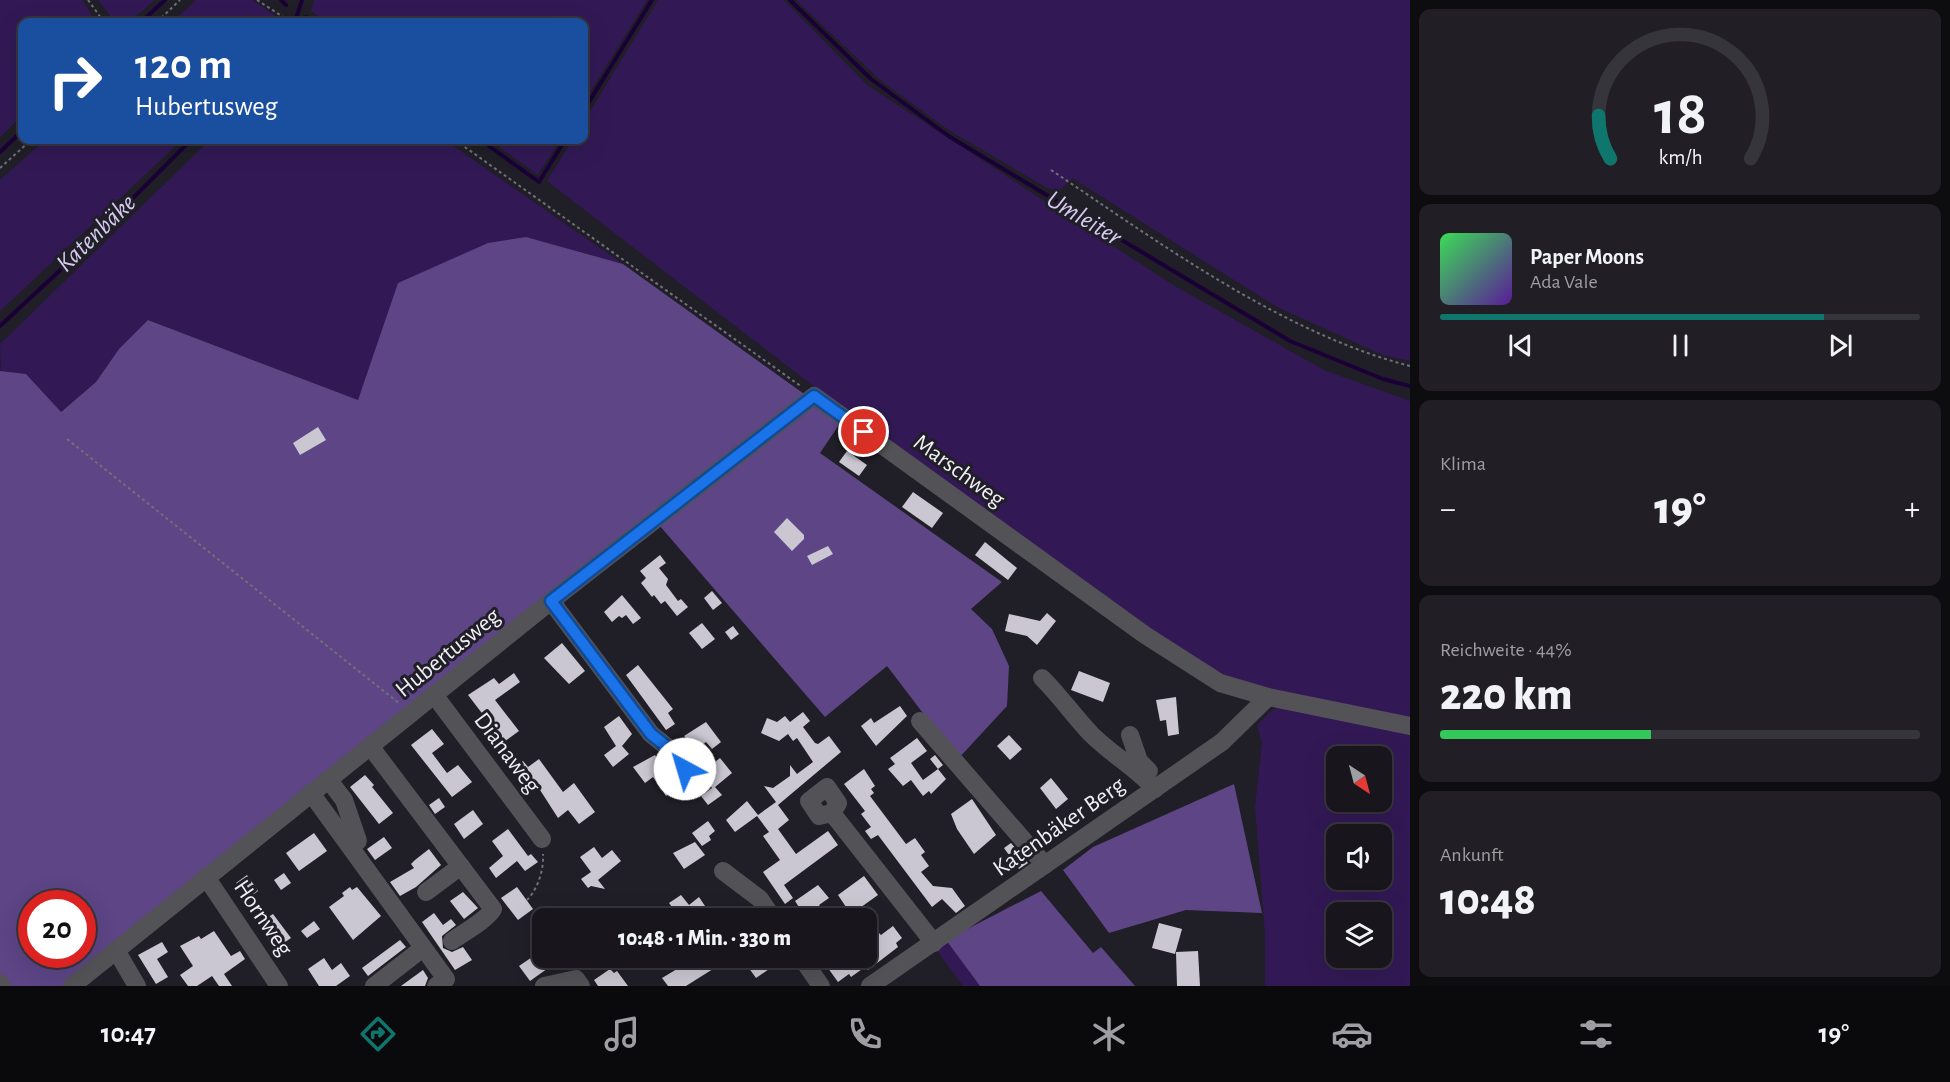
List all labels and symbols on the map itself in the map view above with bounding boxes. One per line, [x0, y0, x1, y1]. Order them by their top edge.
water label: Umleiter [1042, 186, 1127, 251]
water label: Katenbäke [51, 189, 141, 277]
pin [838, 406, 889, 457]
street label: Marschweg [909, 430, 1009, 512]
street label: Hubertusweg [391, 604, 505, 702]
street label: Dianaweg [469, 708, 545, 798]
position arrow [653, 737, 717, 801]
north arrow [1326, 746, 1392, 812]
street label: Katenbäker Berg [989, 773, 1129, 881]
street label: Hornweg [229, 876, 297, 960]
speed limit sign: 20 [18, 890, 96, 968]

